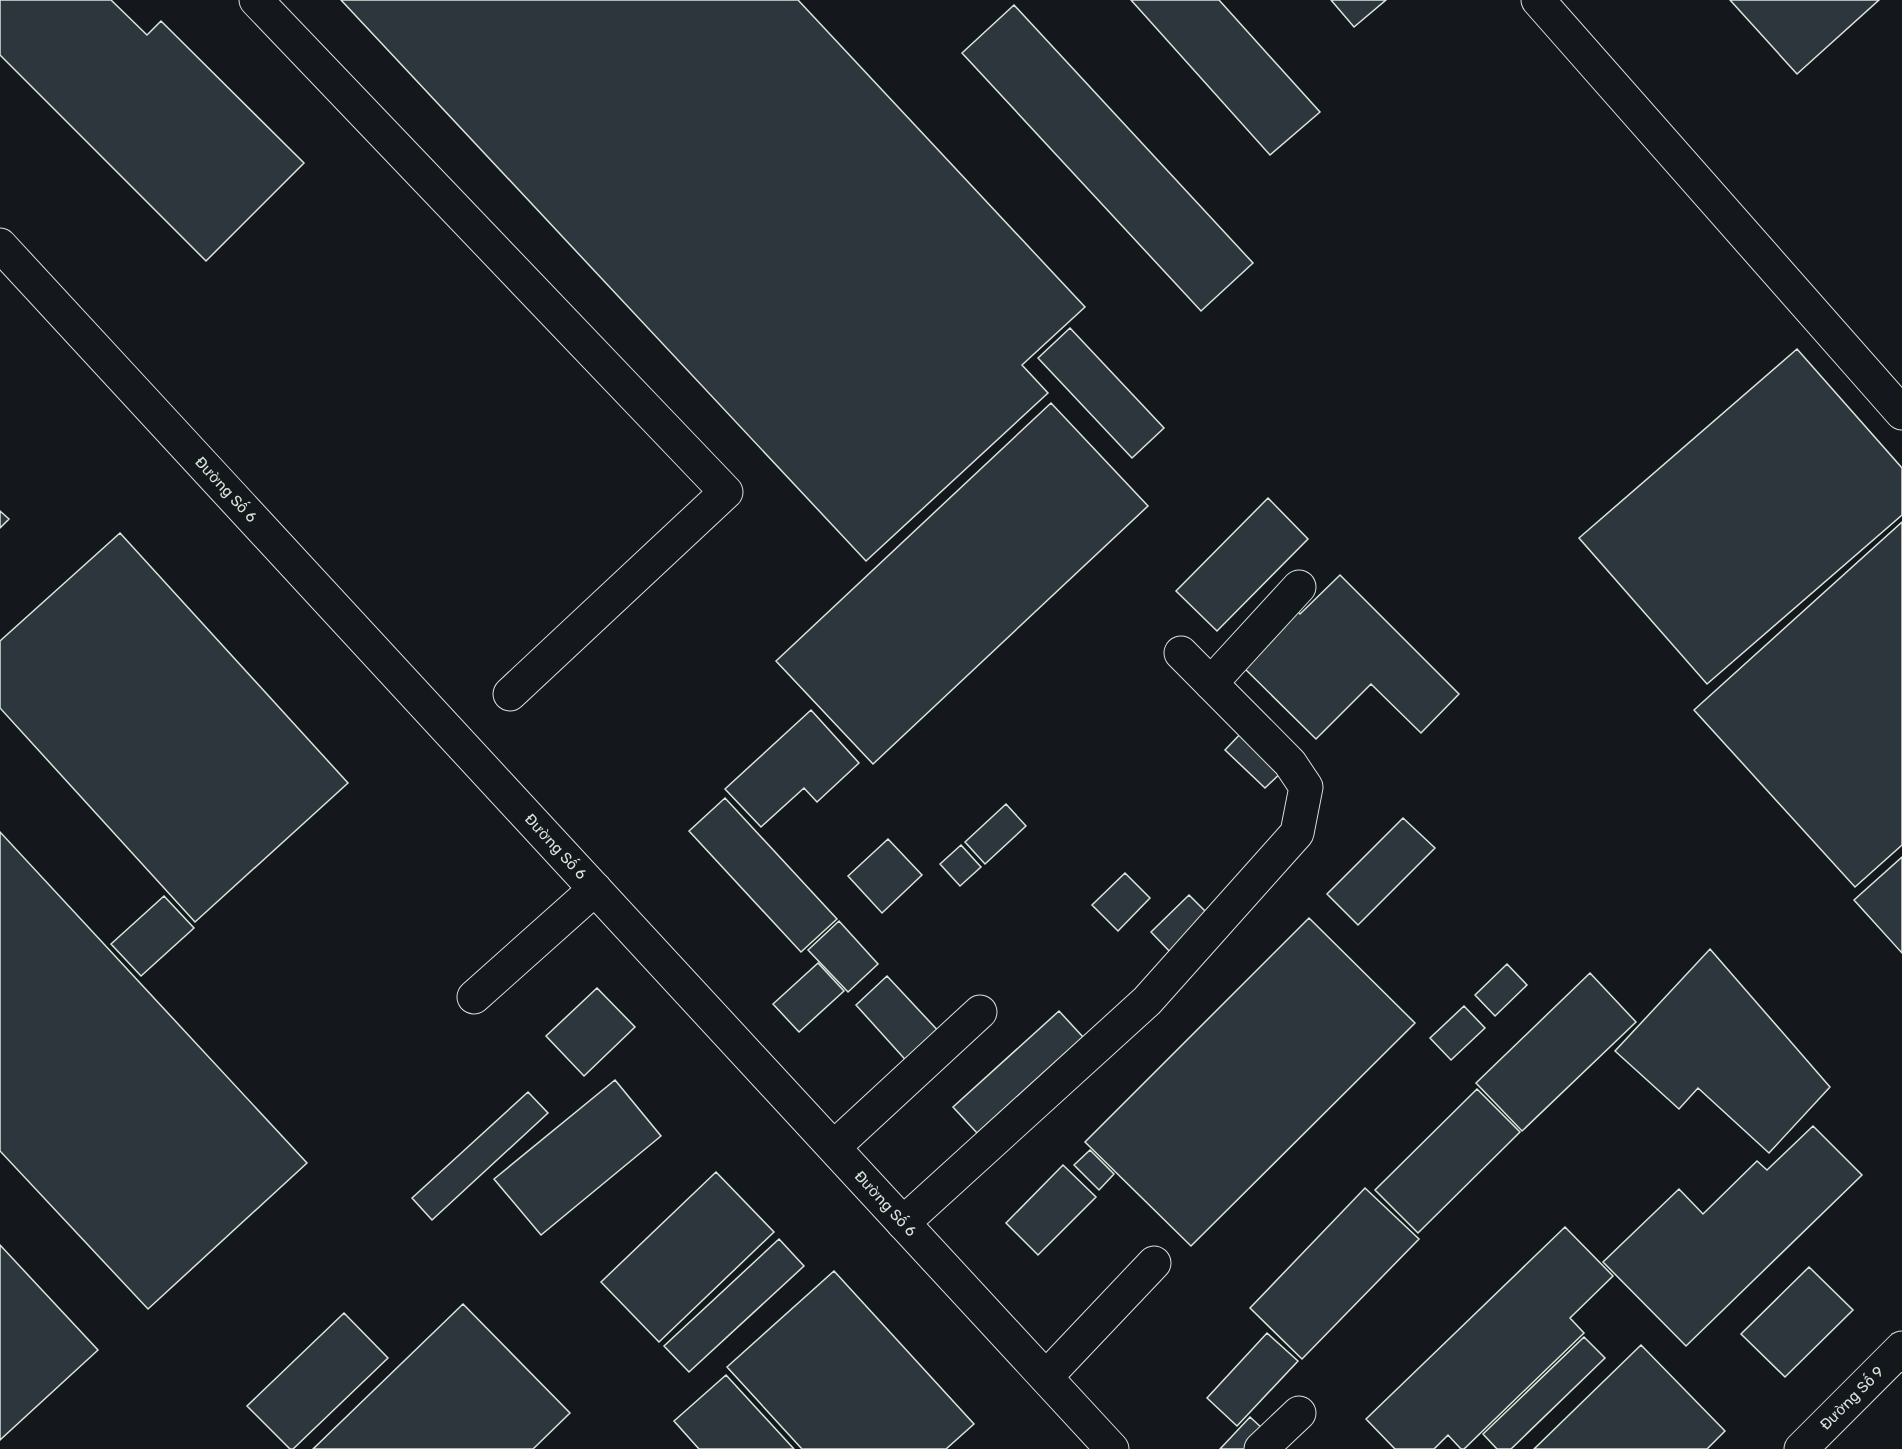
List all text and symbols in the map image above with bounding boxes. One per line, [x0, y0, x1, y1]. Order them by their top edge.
street label: Đường Số 6 [191, 453, 261, 526]
street label: Đường Số 6 [521, 810, 590, 883]
street label: Đường Số 6 [851, 1167, 920, 1240]
street label: Đường Số 9 [1816, 1362, 1888, 1434]

